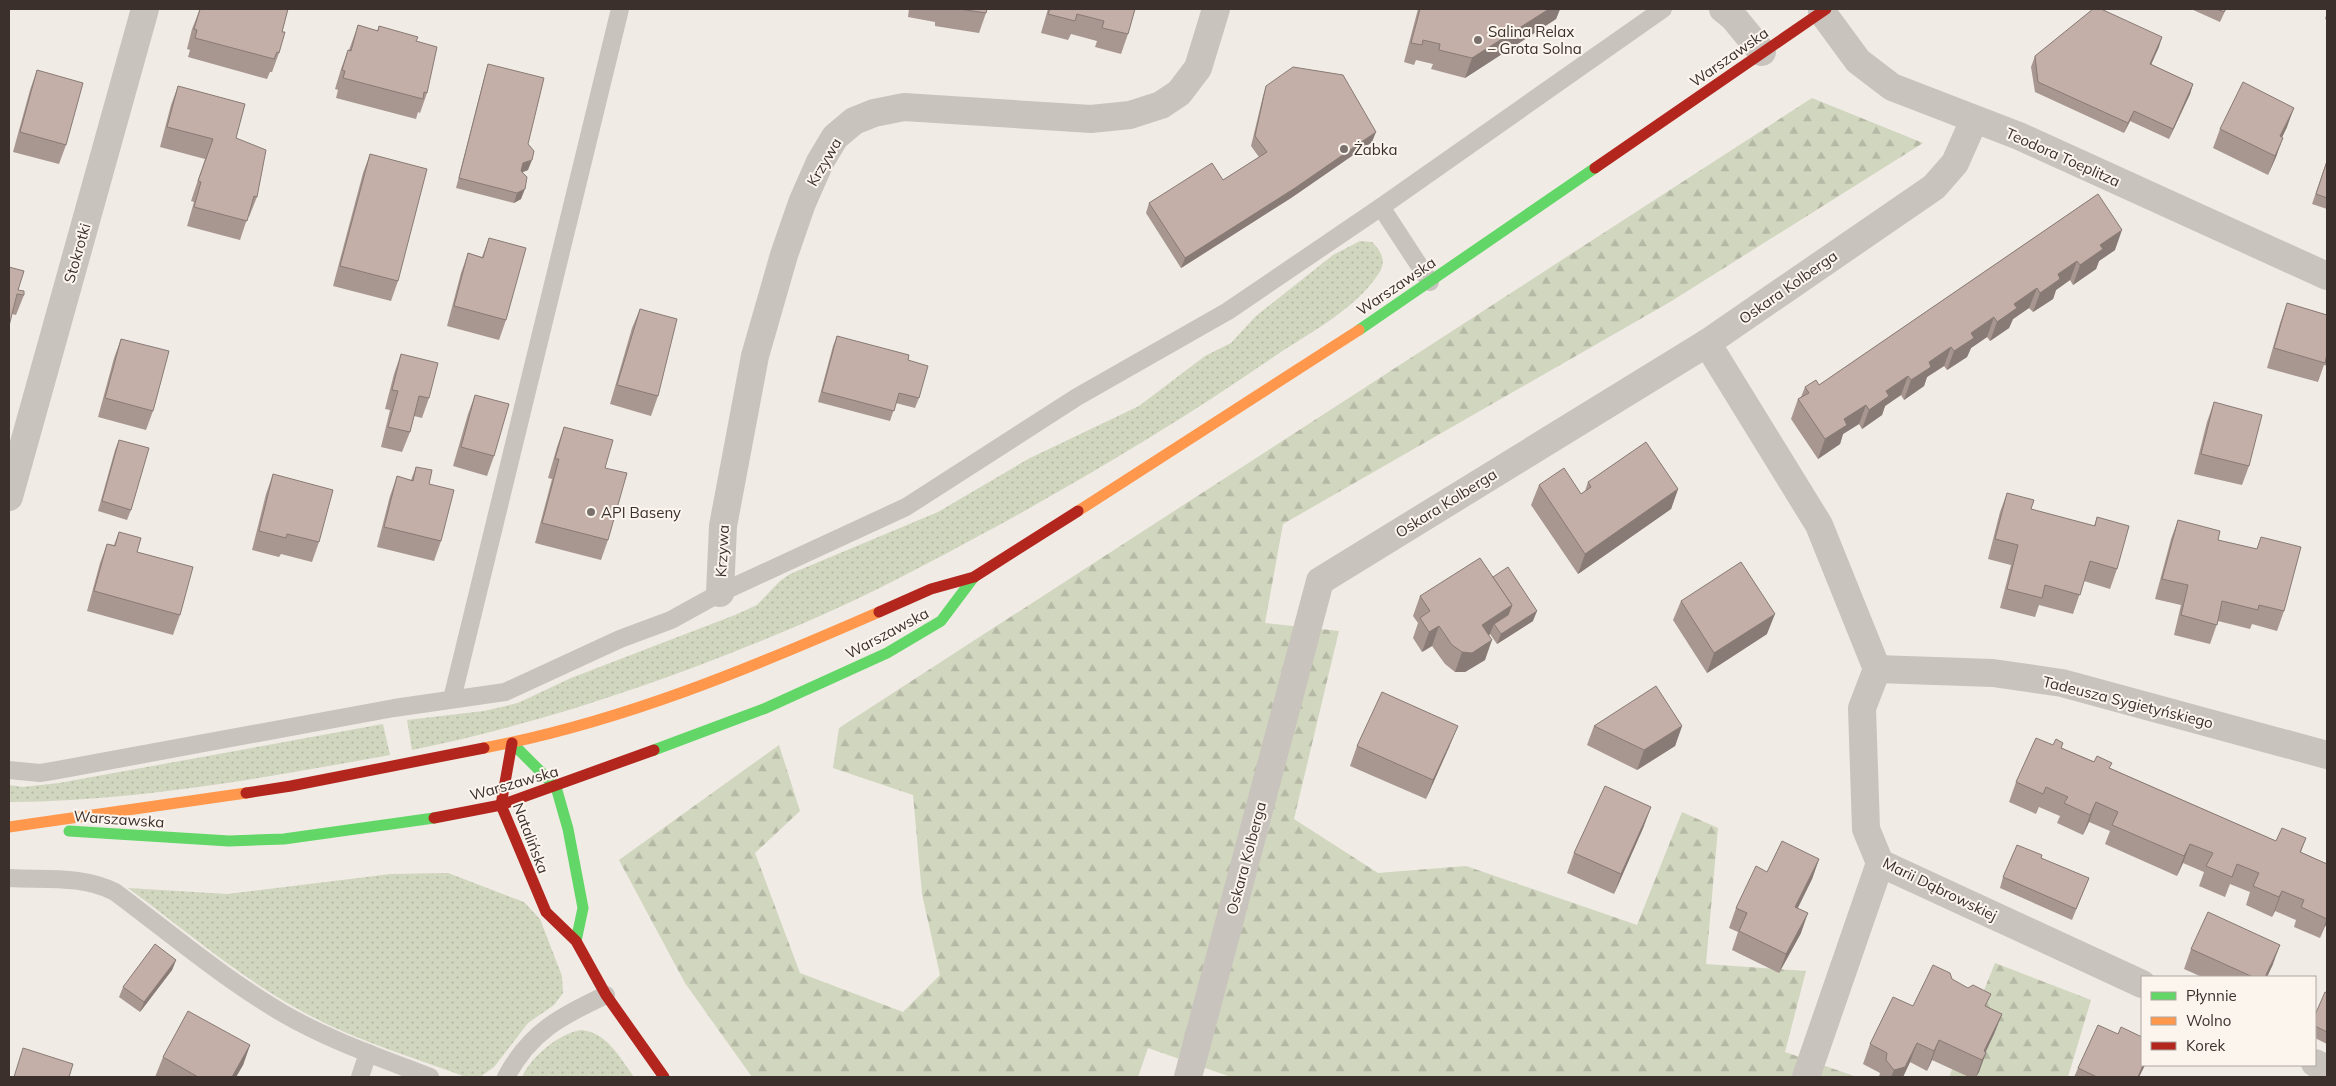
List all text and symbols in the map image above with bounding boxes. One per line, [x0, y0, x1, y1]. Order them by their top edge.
place label: Salina Relax – Grota Solna [1488, 22, 1582, 58]
street label: Warszawska [1686, 23, 1772, 91]
marker: Salina Relax – Grota Solna [1472, 34, 1484, 46]
street label: Teodora Toeplitza [2003, 123, 2123, 191]
street label: Krzywa [803, 134, 845, 190]
place label: Żabka [1354, 140, 1397, 159]
marker: Żabka [1338, 143, 1350, 155]
street label: Stokrotki [59, 221, 95, 285]
street label: Oskara Kolberga [1735, 246, 1841, 328]
street label: Warszawska [1353, 253, 1439, 319]
street label: Oskara Kolberga [1392, 464, 1500, 542]
place label: API Baseny [601, 503, 681, 522]
marker: API Baseny [585, 506, 597, 518]
street label: Krzywa [711, 524, 733, 578]
street label: Warszawska [842, 603, 932, 663]
street label: Tadeusza Sygietyńskiego [2041, 672, 2215, 732]
street label: Warszawska [468, 761, 560, 805]
street label: Natalińska [509, 800, 553, 876]
street label: Oskara Kolberga [1222, 800, 1270, 916]
street label: Warszawska [73, 806, 165, 832]
street label: Marii Dąbrowskiej [1880, 853, 2000, 925]
legend [2141, 976, 2316, 1066]
text: Płynnie [2186, 986, 2237, 1005]
text: Wolno [2186, 1011, 2231, 1030]
text: Korek [2186, 1036, 2225, 1055]

